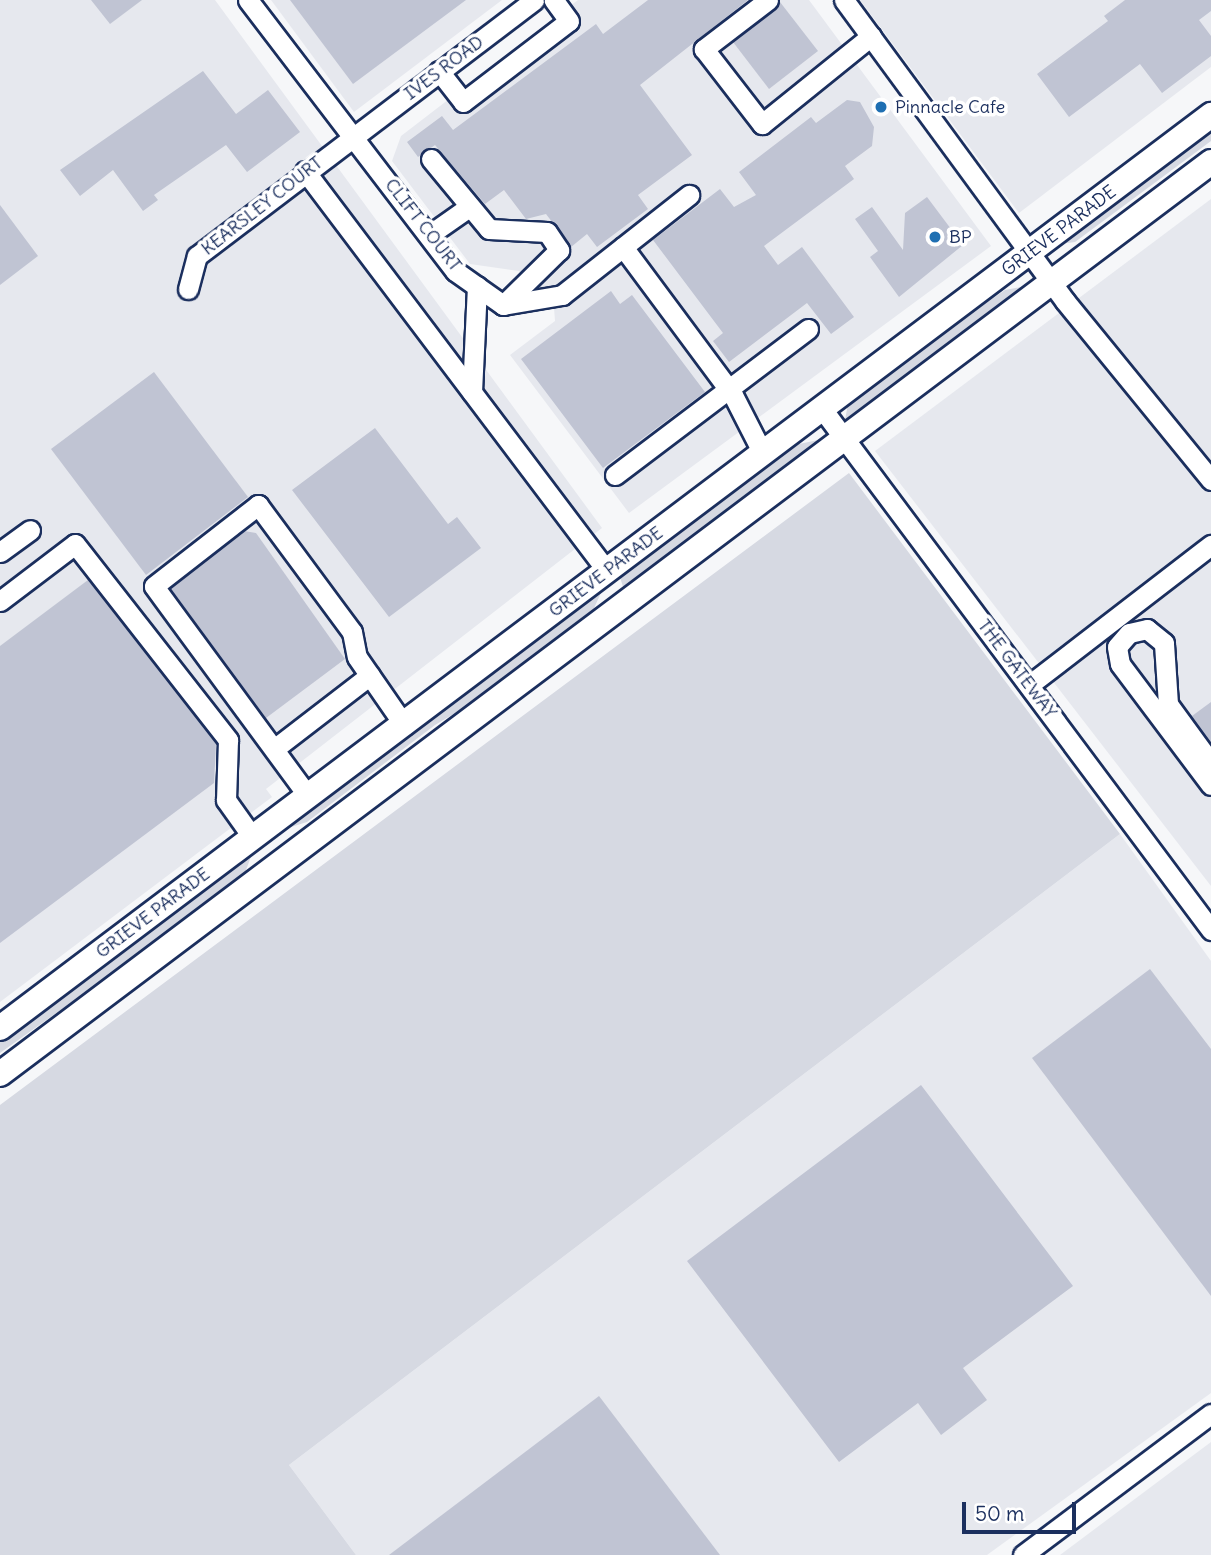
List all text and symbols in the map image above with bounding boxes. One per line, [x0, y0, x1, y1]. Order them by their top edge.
street label: IVES ROAD [400, 31, 488, 105]
place label: Pinnacle Cafe [895, 96, 1005, 118]
marker: Pinnacle Cafe [873, 99, 889, 115]
street label: KEARSLEY COURT [197, 152, 327, 260]
street label: CLIFT COURT [380, 174, 466, 276]
street label: GRIEVE PARADE [998, 181, 1120, 281]
place label: BP [949, 226, 972, 248]
marker: BP [927, 229, 943, 245]
street label: GRIEVE PARADE [545, 522, 667, 622]
street label: THE GATEWAY [973, 616, 1061, 722]
street label: GRIEVE PARADE [92, 863, 214, 963]
scale bar [966, 1488, 1080, 1532]
text: 50 m [975, 1500, 1024, 1527]

